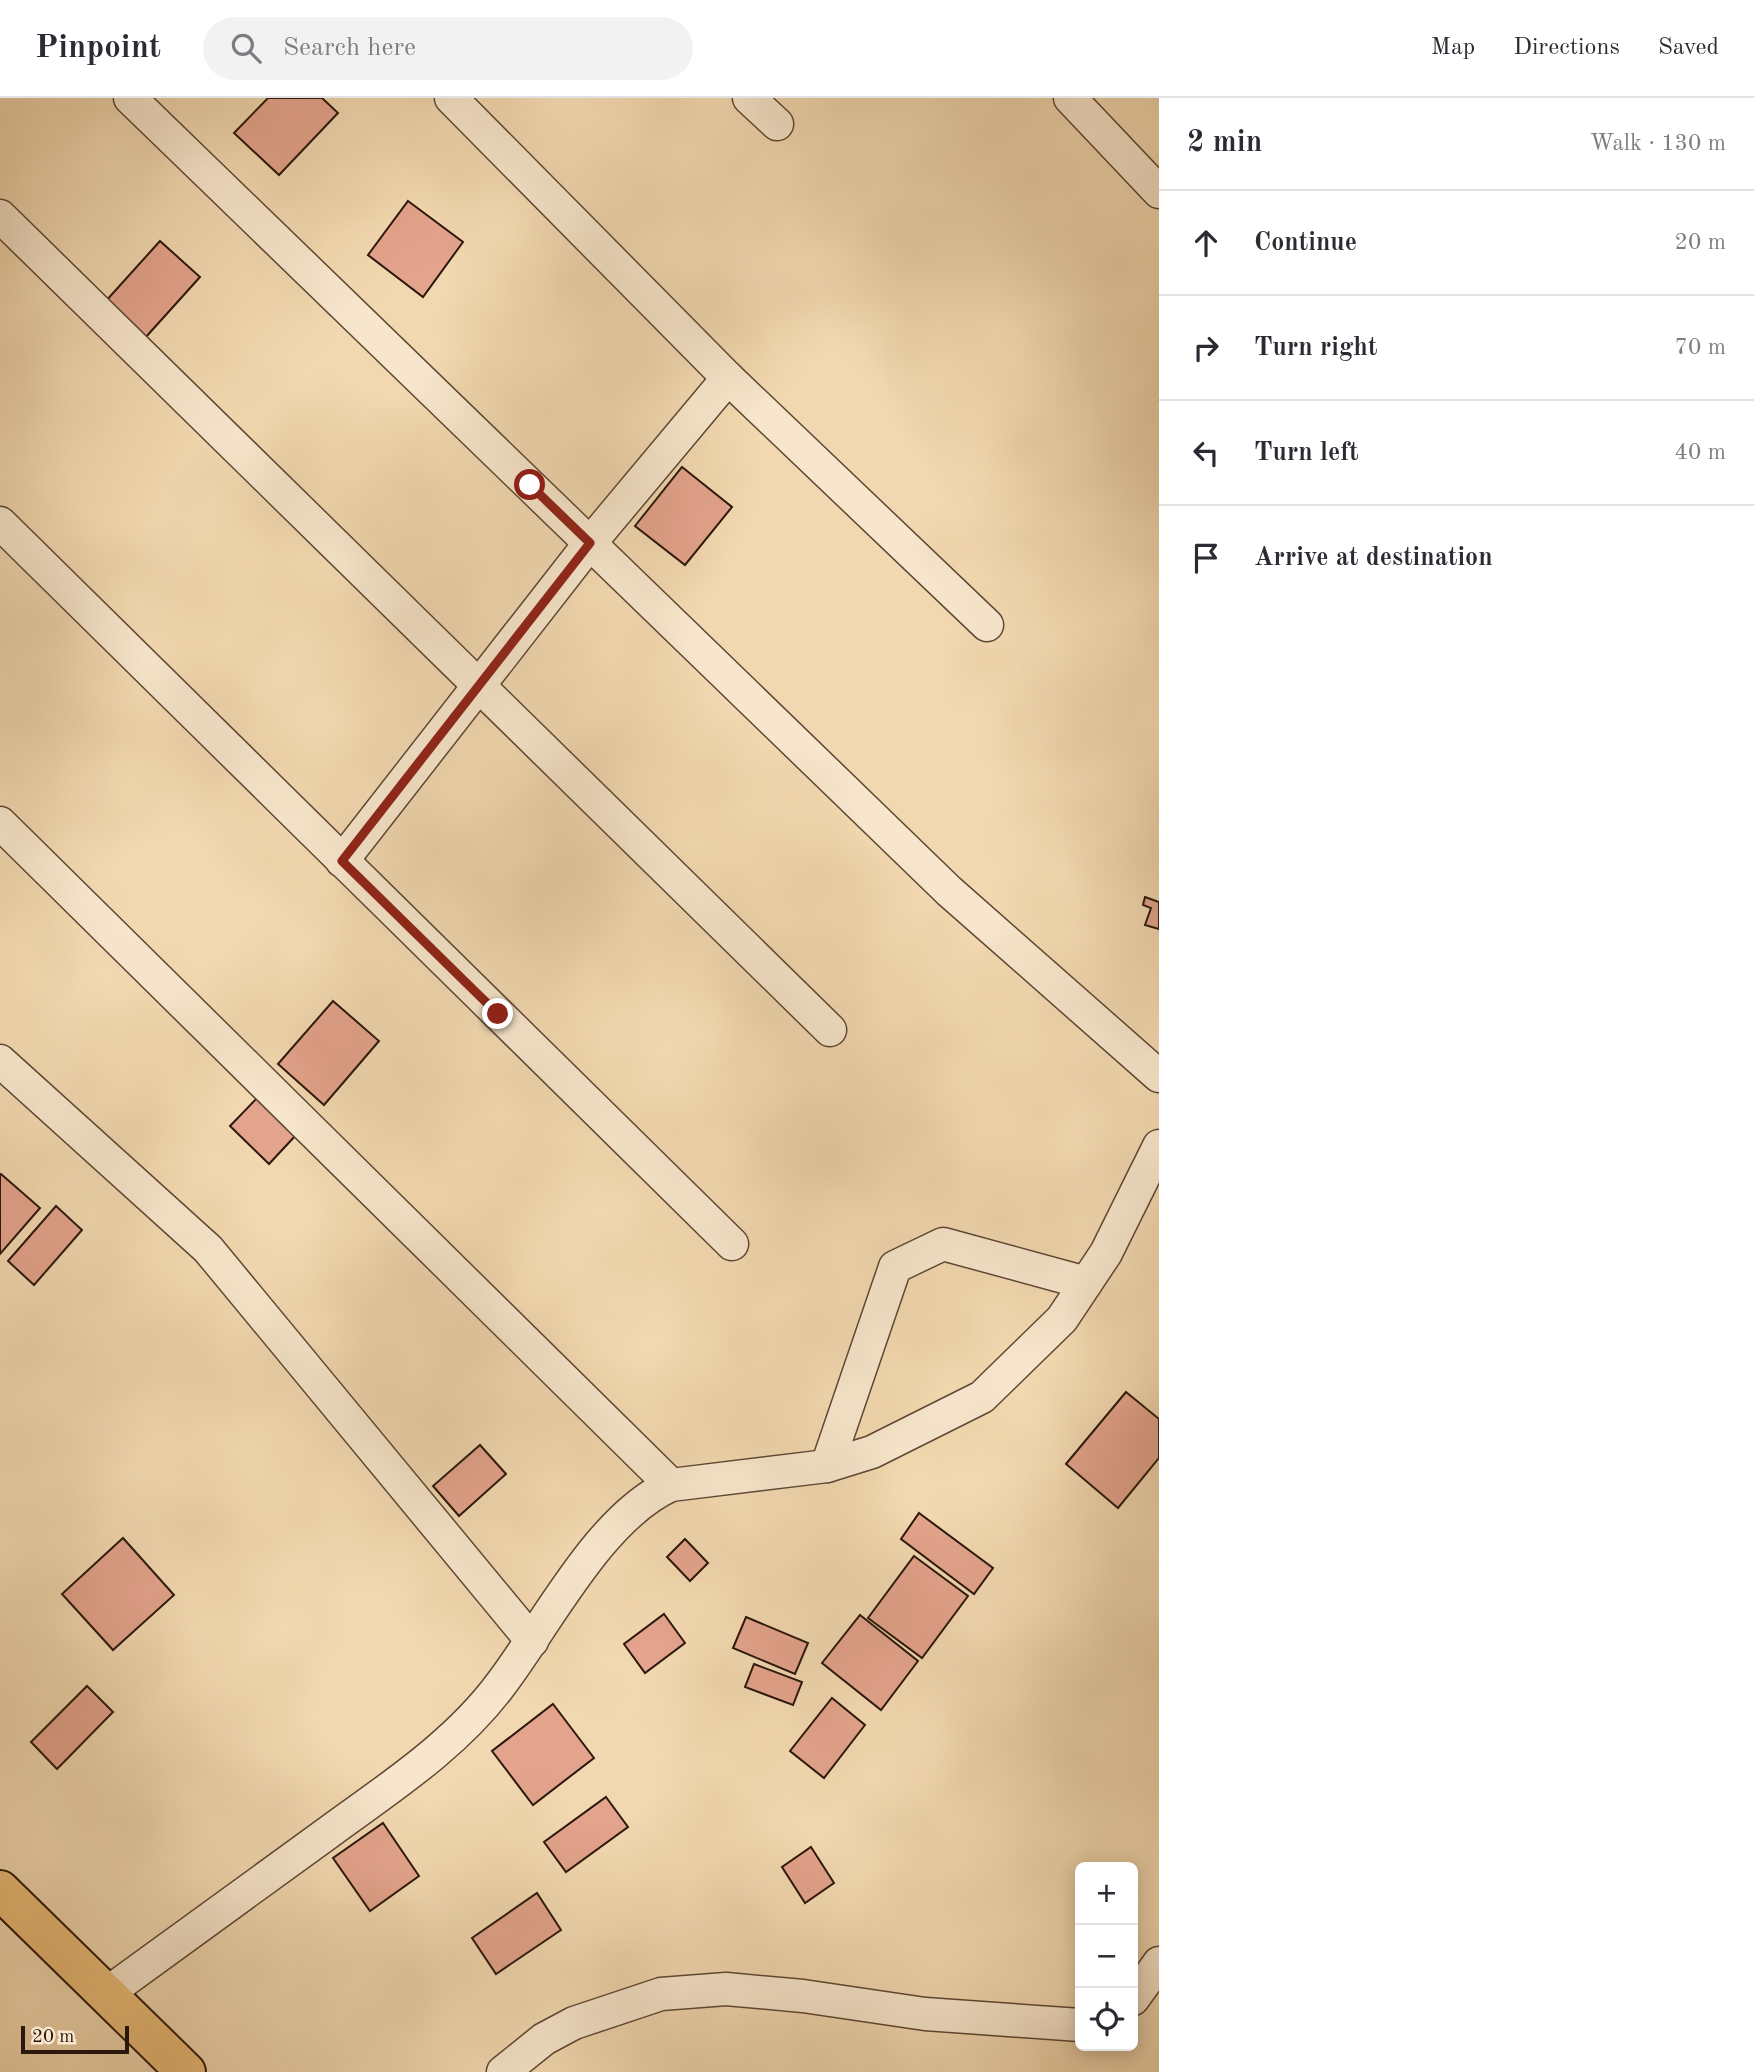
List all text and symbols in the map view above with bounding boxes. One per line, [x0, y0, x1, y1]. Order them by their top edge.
search box [203, 17, 693, 80]
icon: search [227, 29, 265, 67]
text: Pinpoint [35, 32, 161, 65]
text: Search here [283, 35, 416, 61]
text: Map [1431, 36, 1475, 60]
text: Directions [1513, 36, 1620, 60]
text: Saved [1658, 36, 1719, 60]
text: 2 min [1187, 128, 1262, 158]
text: Walk · 130 m [1590, 132, 1726, 155]
icon: ahead [1187, 224, 1225, 262]
text: Continue [1254, 230, 1357, 256]
text: 20 m [1675, 231, 1726, 254]
icon: right [1187, 329, 1225, 367]
text: Turn right [1254, 335, 1377, 361]
text: 70 m [1675, 336, 1726, 359]
icon: left [1187, 434, 1225, 472]
text: Turn left [1254, 440, 1359, 466]
text: 40 m [1675, 441, 1726, 464]
route start [514, 469, 545, 500]
icon: arrive [1187, 539, 1225, 577]
text: Arrive at destination [1254, 545, 1493, 571]
route end [482, 998, 513, 1029]
map controls [1075, 1862, 1138, 2051]
button: + [1075, 1862, 1138, 1925]
button: − [1075, 1925, 1138, 1988]
button: locate [1075, 1988, 1138, 2051]
scale bar [21, 2023, 130, 2055]
text: 20 m [32, 2028, 74, 2047]

